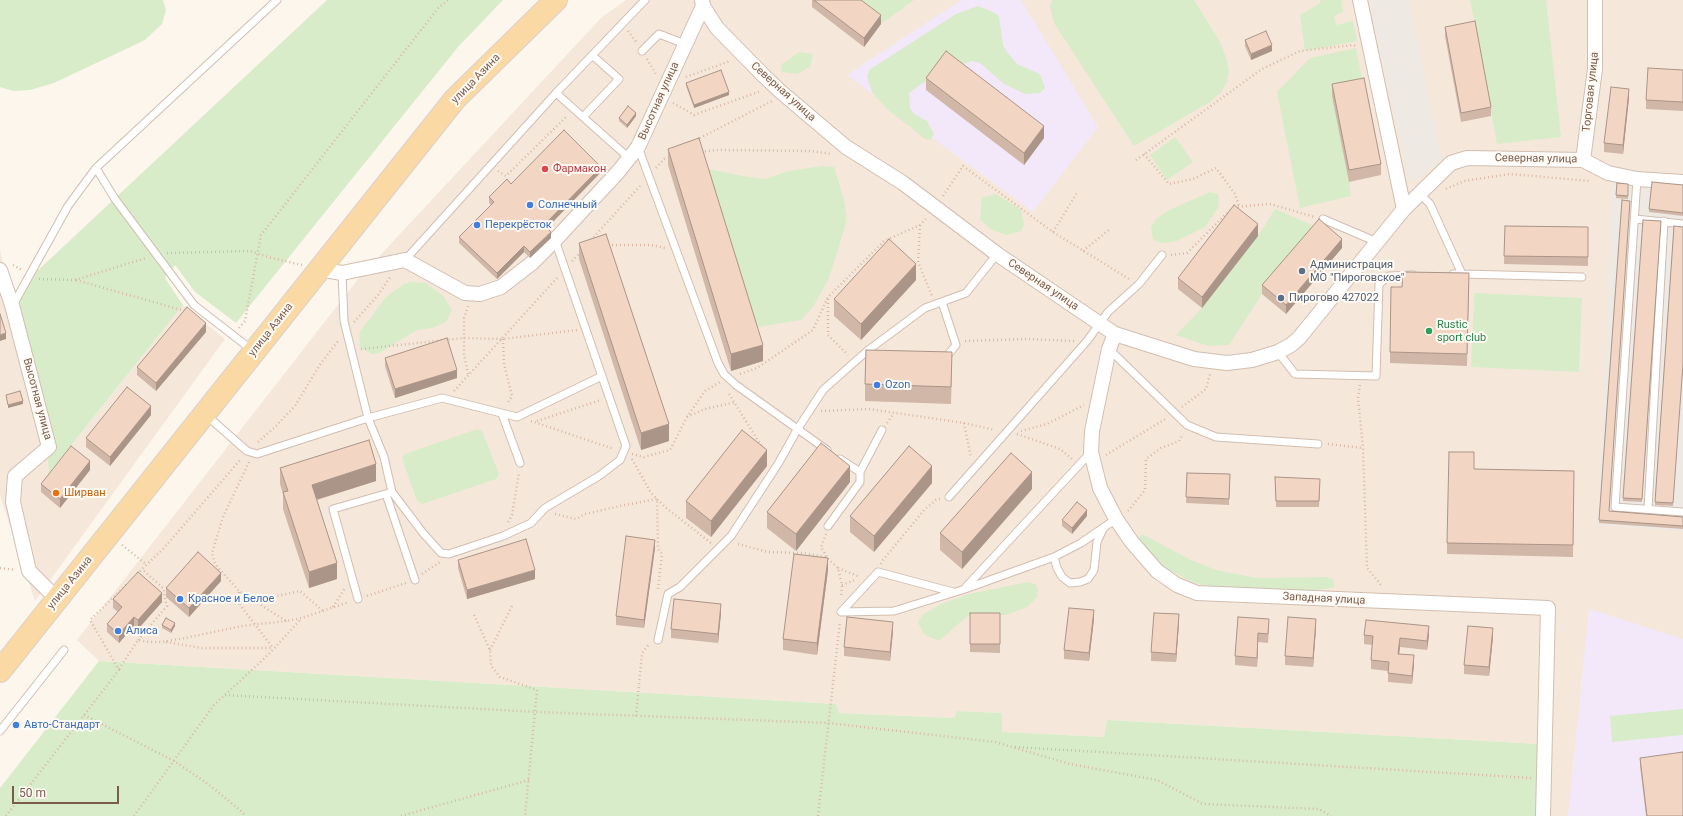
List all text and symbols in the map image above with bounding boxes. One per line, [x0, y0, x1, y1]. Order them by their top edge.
street label: улица Азина [449, 51, 503, 107]
street label: Торговая улица [1580, 51, 1602, 133]
street label: Северная улица [748, 59, 818, 125]
street label: Высотная улица [636, 60, 682, 142]
street label: Северная улица [1495, 152, 1577, 166]
place label: Фармакон [553, 162, 606, 176]
marker: Фармакон [540, 164, 550, 174]
place label: Солнечный [538, 198, 597, 212]
marker: Солнечный [525, 200, 535, 210]
place label: Перекрёсток [485, 218, 552, 232]
marker: Перекрёсток [472, 220, 482, 230]
street label: Северная улица [1005, 256, 1081, 314]
place label: Администрация МО "Пироговское" [1310, 258, 1404, 284]
marker: Администрация МО "Пироговское" [1297, 266, 1307, 276]
place label: Пирогово 427022 [1289, 291, 1379, 305]
marker: Пирогово 427022 [1276, 293, 1286, 303]
street label: улица Азина [246, 301, 296, 359]
place label: Rustic sport club [1437, 318, 1486, 344]
marker: Rustic sport club [1424, 326, 1434, 336]
street label: Высотная улица [20, 357, 54, 441]
place label: Ozon [885, 378, 910, 392]
marker: Ozon [872, 380, 882, 390]
place label: Ширван [64, 486, 105, 500]
marker: Ширван [51, 488, 61, 498]
street label: улица Азина [45, 554, 95, 612]
street label: Западная улица [1282, 590, 1366, 608]
place label: Красное и Белое [188, 592, 274, 606]
marker: Красное и Белое [175, 594, 185, 604]
place label: Алиса [126, 624, 158, 638]
marker: Алиса [113, 626, 123, 636]
place label: Авто-Стандарт [24, 718, 100, 732]
marker: Авто-Стандарт [11, 720, 21, 730]
scale bar [14, 778, 121, 804]
text: 50 m [19, 786, 46, 800]

